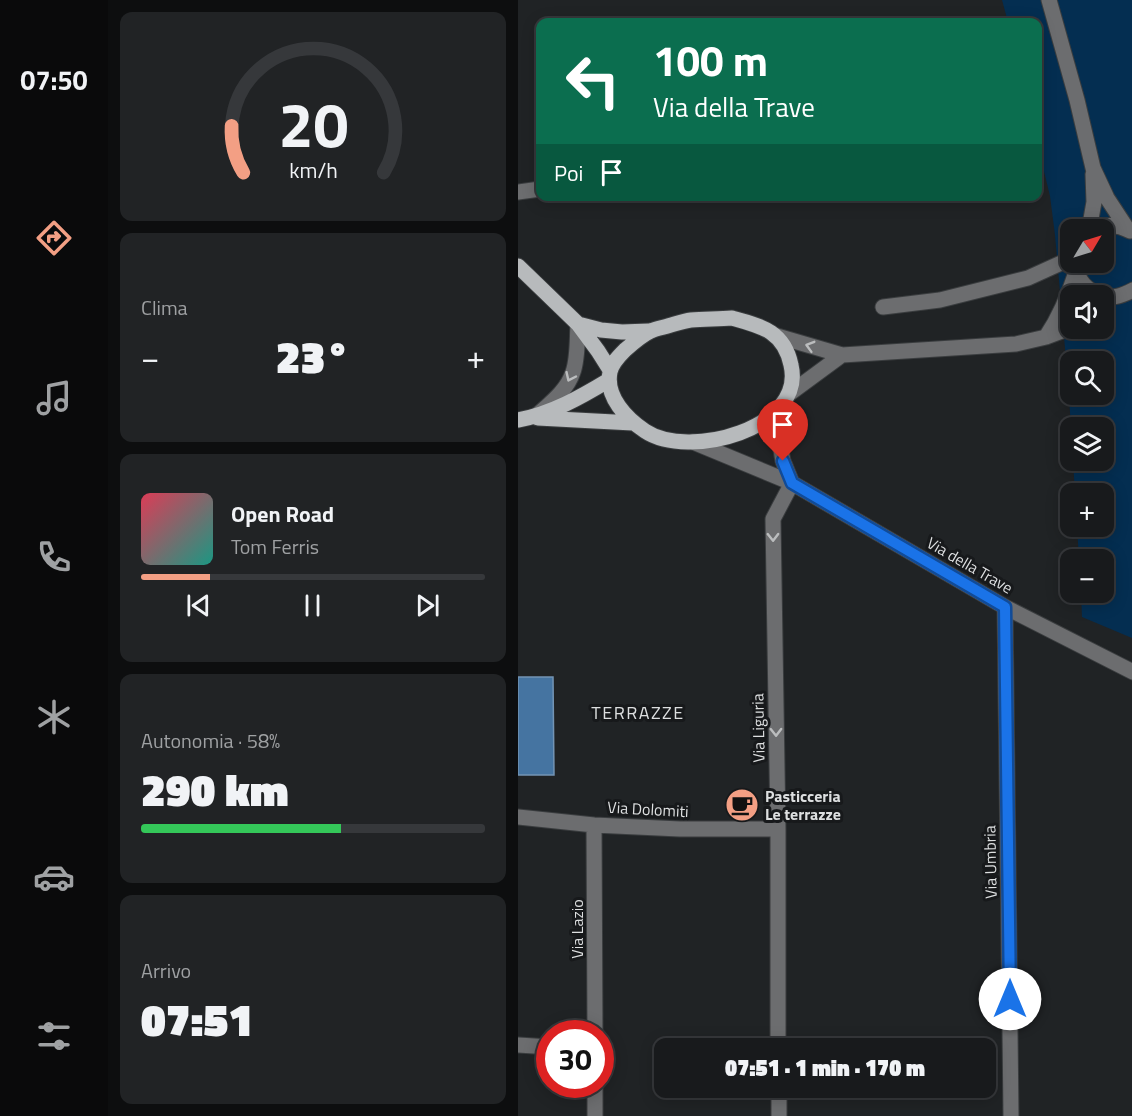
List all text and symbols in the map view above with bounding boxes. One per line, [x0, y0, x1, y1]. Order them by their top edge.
text: 100 m [653, 28, 768, 92]
icon: left [554, 42, 632, 120]
text: 07:50 [20, 59, 88, 100]
text: 20 [278, 77, 348, 172]
text: Via della Trave [653, 86, 815, 127]
text: km/h [289, 155, 337, 187]
text: Poi [554, 156, 583, 190]
icon: arrive [595, 156, 628, 189]
icon: directions [33, 217, 75, 259]
north arrow [1060, 219, 1114, 273]
map controls [1060, 219, 1114, 603]
button: sound [1060, 285, 1114, 339]
text: Clima [141, 292, 188, 323]
text: 23° [276, 322, 350, 390]
text: − [141, 332, 159, 382]
text: + [467, 332, 485, 382]
one-way arrow [805, 341, 816, 353]
button: search [1060, 351, 1114, 405]
one-way arrow [565, 370, 577, 381]
icon: music [33, 377, 75, 419]
pin [757, 399, 808, 461]
icon: arrive [766, 408, 799, 441]
button: layers [1060, 417, 1114, 471]
button: + [1060, 483, 1114, 537]
text: Open Road [231, 497, 334, 531]
text: Tom Ferris [231, 531, 319, 562]
street label: Via della Trave [922, 531, 1018, 599]
one-way arrow [767, 533, 780, 542]
icon: phone [33, 536, 75, 578]
button: − [1060, 549, 1114, 603]
icon: previous [182, 589, 215, 622]
icon: pause [296, 589, 329, 622]
icon: next [411, 589, 444, 622]
street label: Via Liguria [745, 693, 771, 763]
icon: climate [33, 696, 75, 738]
district label: TERRAZZE [591, 699, 685, 726]
text: Autonomia · 58% [141, 725, 280, 756]
one-way arrow [770, 728, 782, 737]
text: 290 km [141, 755, 289, 823]
place label: Pasticceria Le terrazze [765, 784, 841, 826]
cafe icon: Pasticceria Le terrazze [724, 787, 760, 823]
street label: Via Dolomiti [607, 795, 689, 823]
street label: Via Umbria [977, 825, 1003, 899]
icon: car [33, 856, 75, 898]
street label: Via Lazio [565, 899, 589, 959]
text: Arrivo [141, 955, 191, 986]
position arrow [978, 967, 1042, 1031]
text: 07:51 [141, 985, 253, 1053]
icon: filters [33, 1015, 75, 1057]
speed limit sign: 30 [536, 1020, 614, 1098]
text: 07:51 · 1 min · 170 m [725, 1051, 925, 1085]

